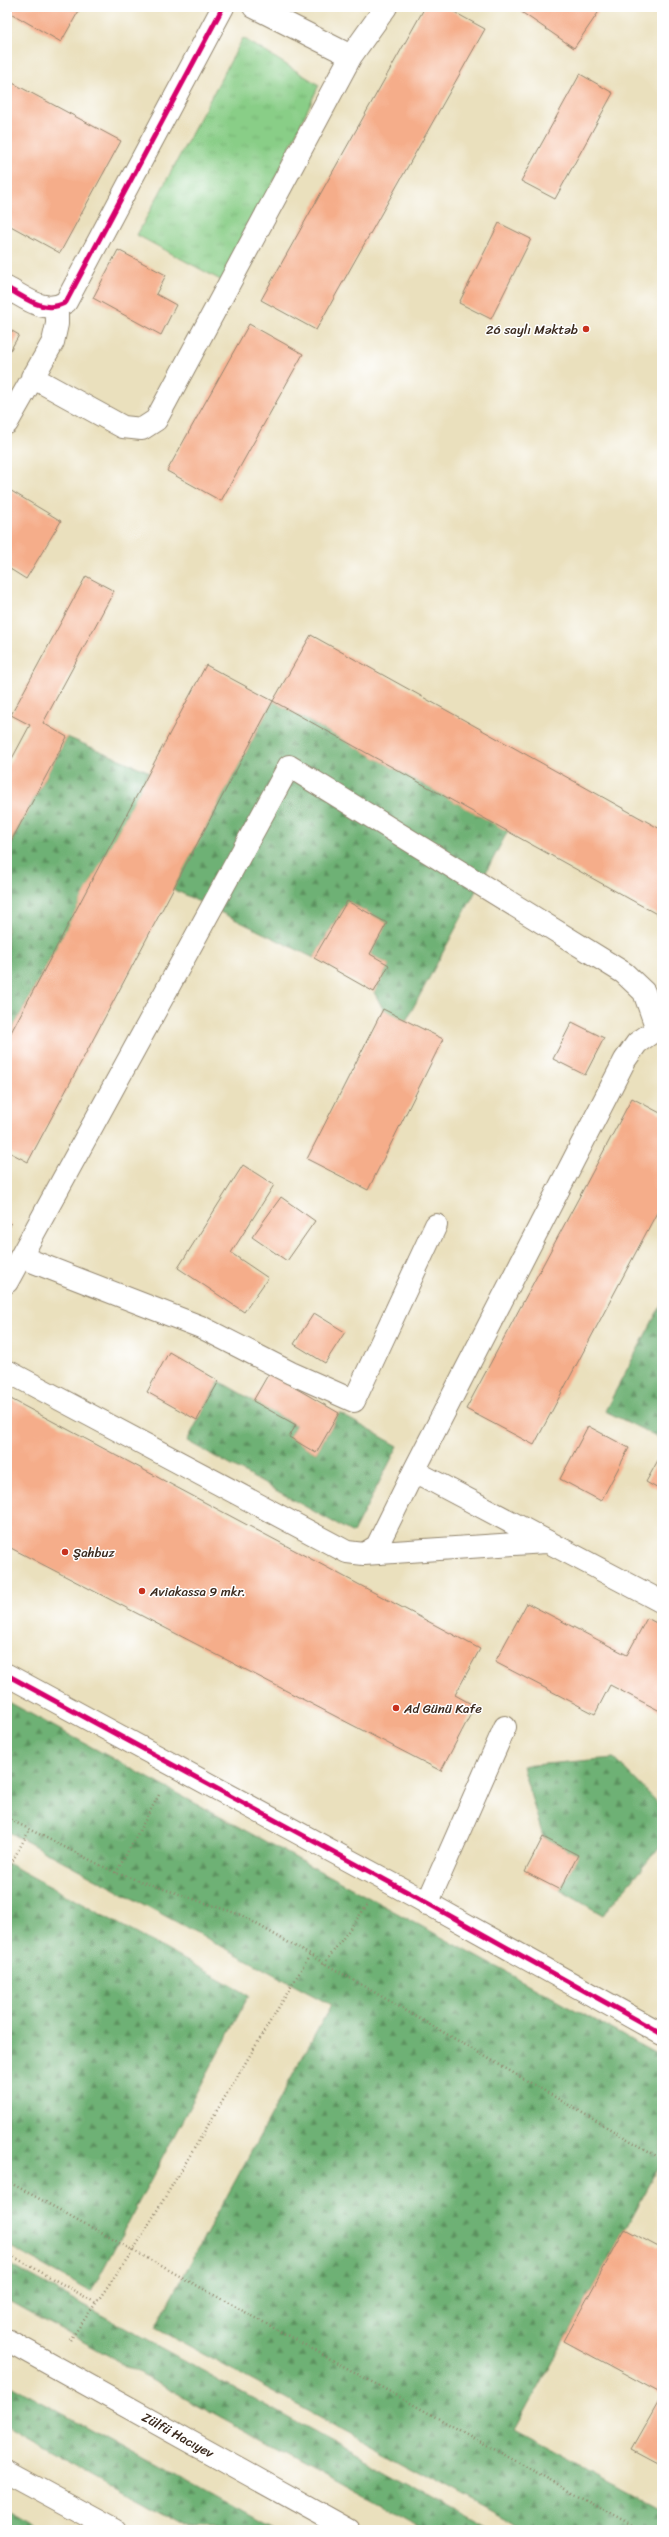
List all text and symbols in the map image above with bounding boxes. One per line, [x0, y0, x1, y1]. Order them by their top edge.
place label: 26 saylı Məktəb [486, 318, 578, 341]
marker: 26 saylı Məktəb [581, 324, 591, 334]
place label: Şahbuz [73, 1541, 115, 1564]
marker: Şahbuz [60, 1547, 70, 1557]
place label: Aviakassa 9 mkr. [149, 1580, 246, 1603]
marker: Aviakassa 9 mkr. [137, 1586, 147, 1596]
place label: Ad Günü Kafe [403, 1697, 482, 1720]
marker: Ad Günü Kafe [391, 1703, 401, 1713]
street label: Zülfü Hacıyev [138, 2406, 219, 2465]

